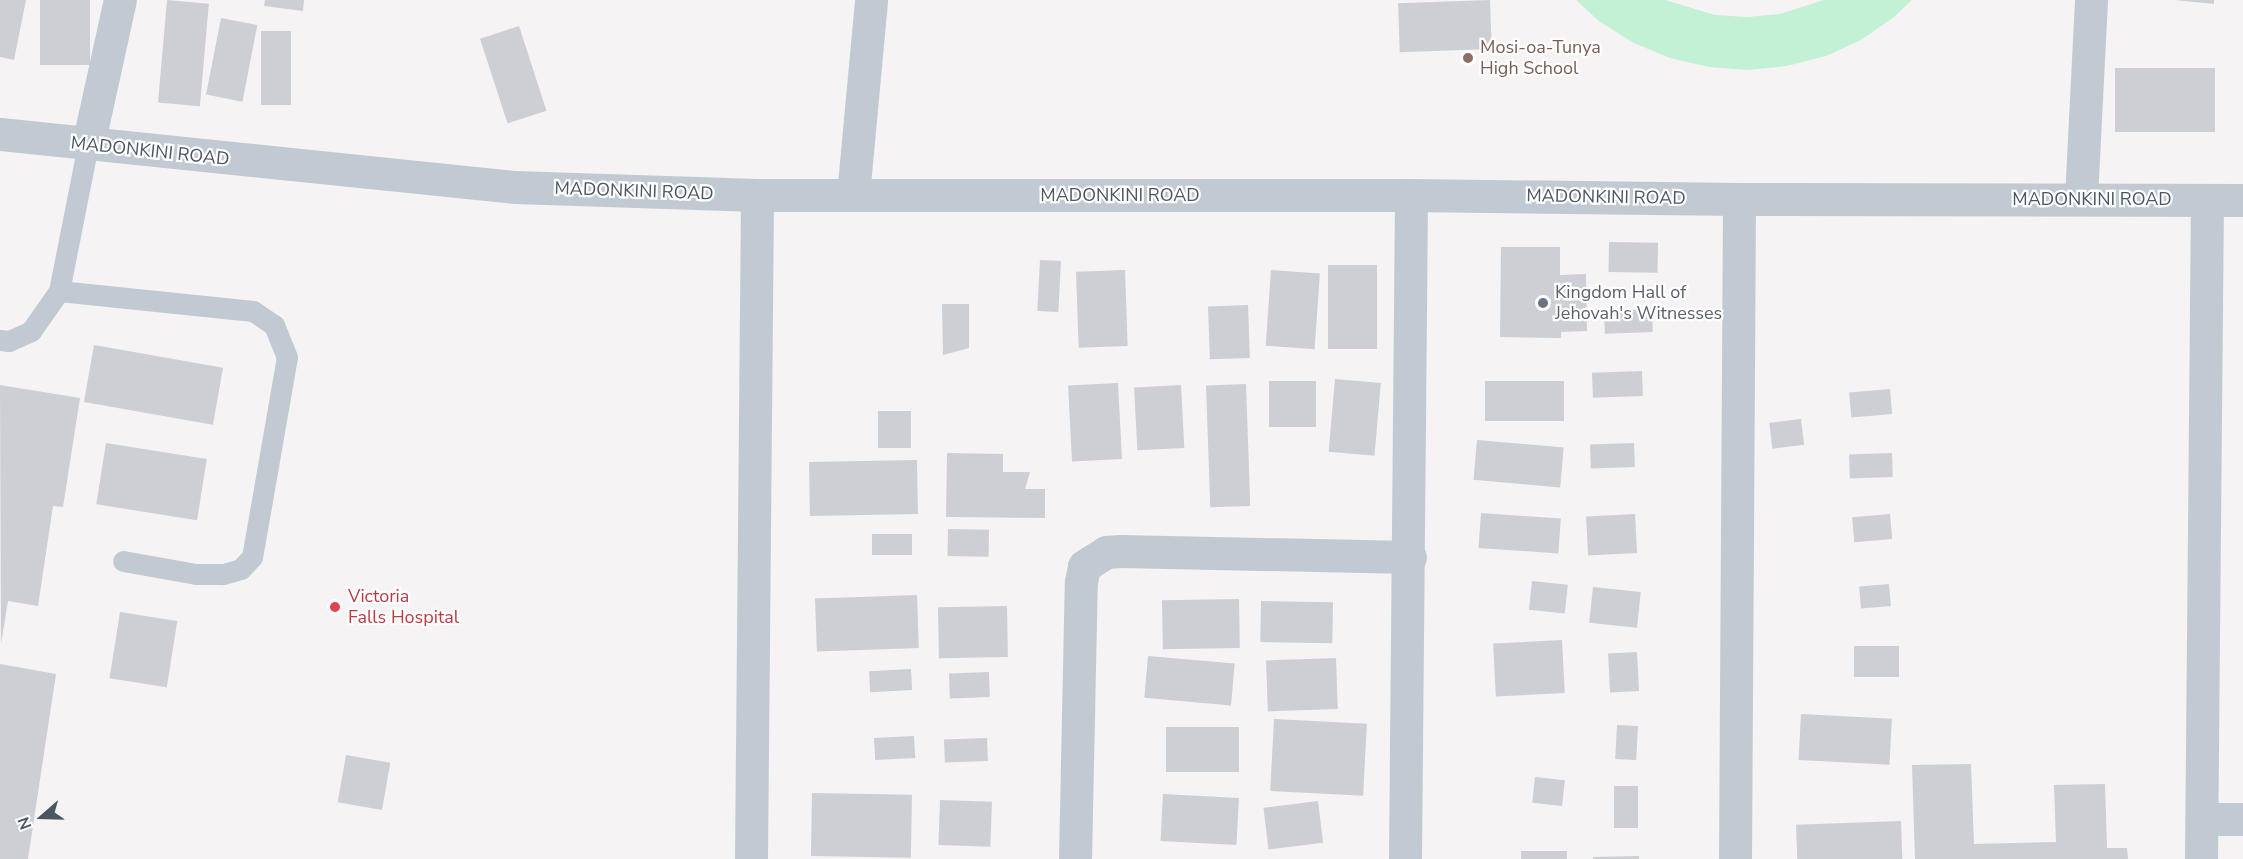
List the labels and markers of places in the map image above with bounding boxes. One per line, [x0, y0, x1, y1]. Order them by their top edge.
place label: Mosi-oa-Tunya High School [1480, 37, 1601, 80]
marker: Mosi-oa-Tunya High School [1461, 51, 1475, 65]
place label: Kingdom Hall of Jehovah's Witnesses [1555, 282, 1722, 324]
marker: Kingdom Hall of Jehovah's Witnesses [1536, 296, 1550, 310]
place label: Victoria Falls Hospital [348, 586, 459, 628]
marker: Victoria Falls Hospital [326, 598, 344, 616]

